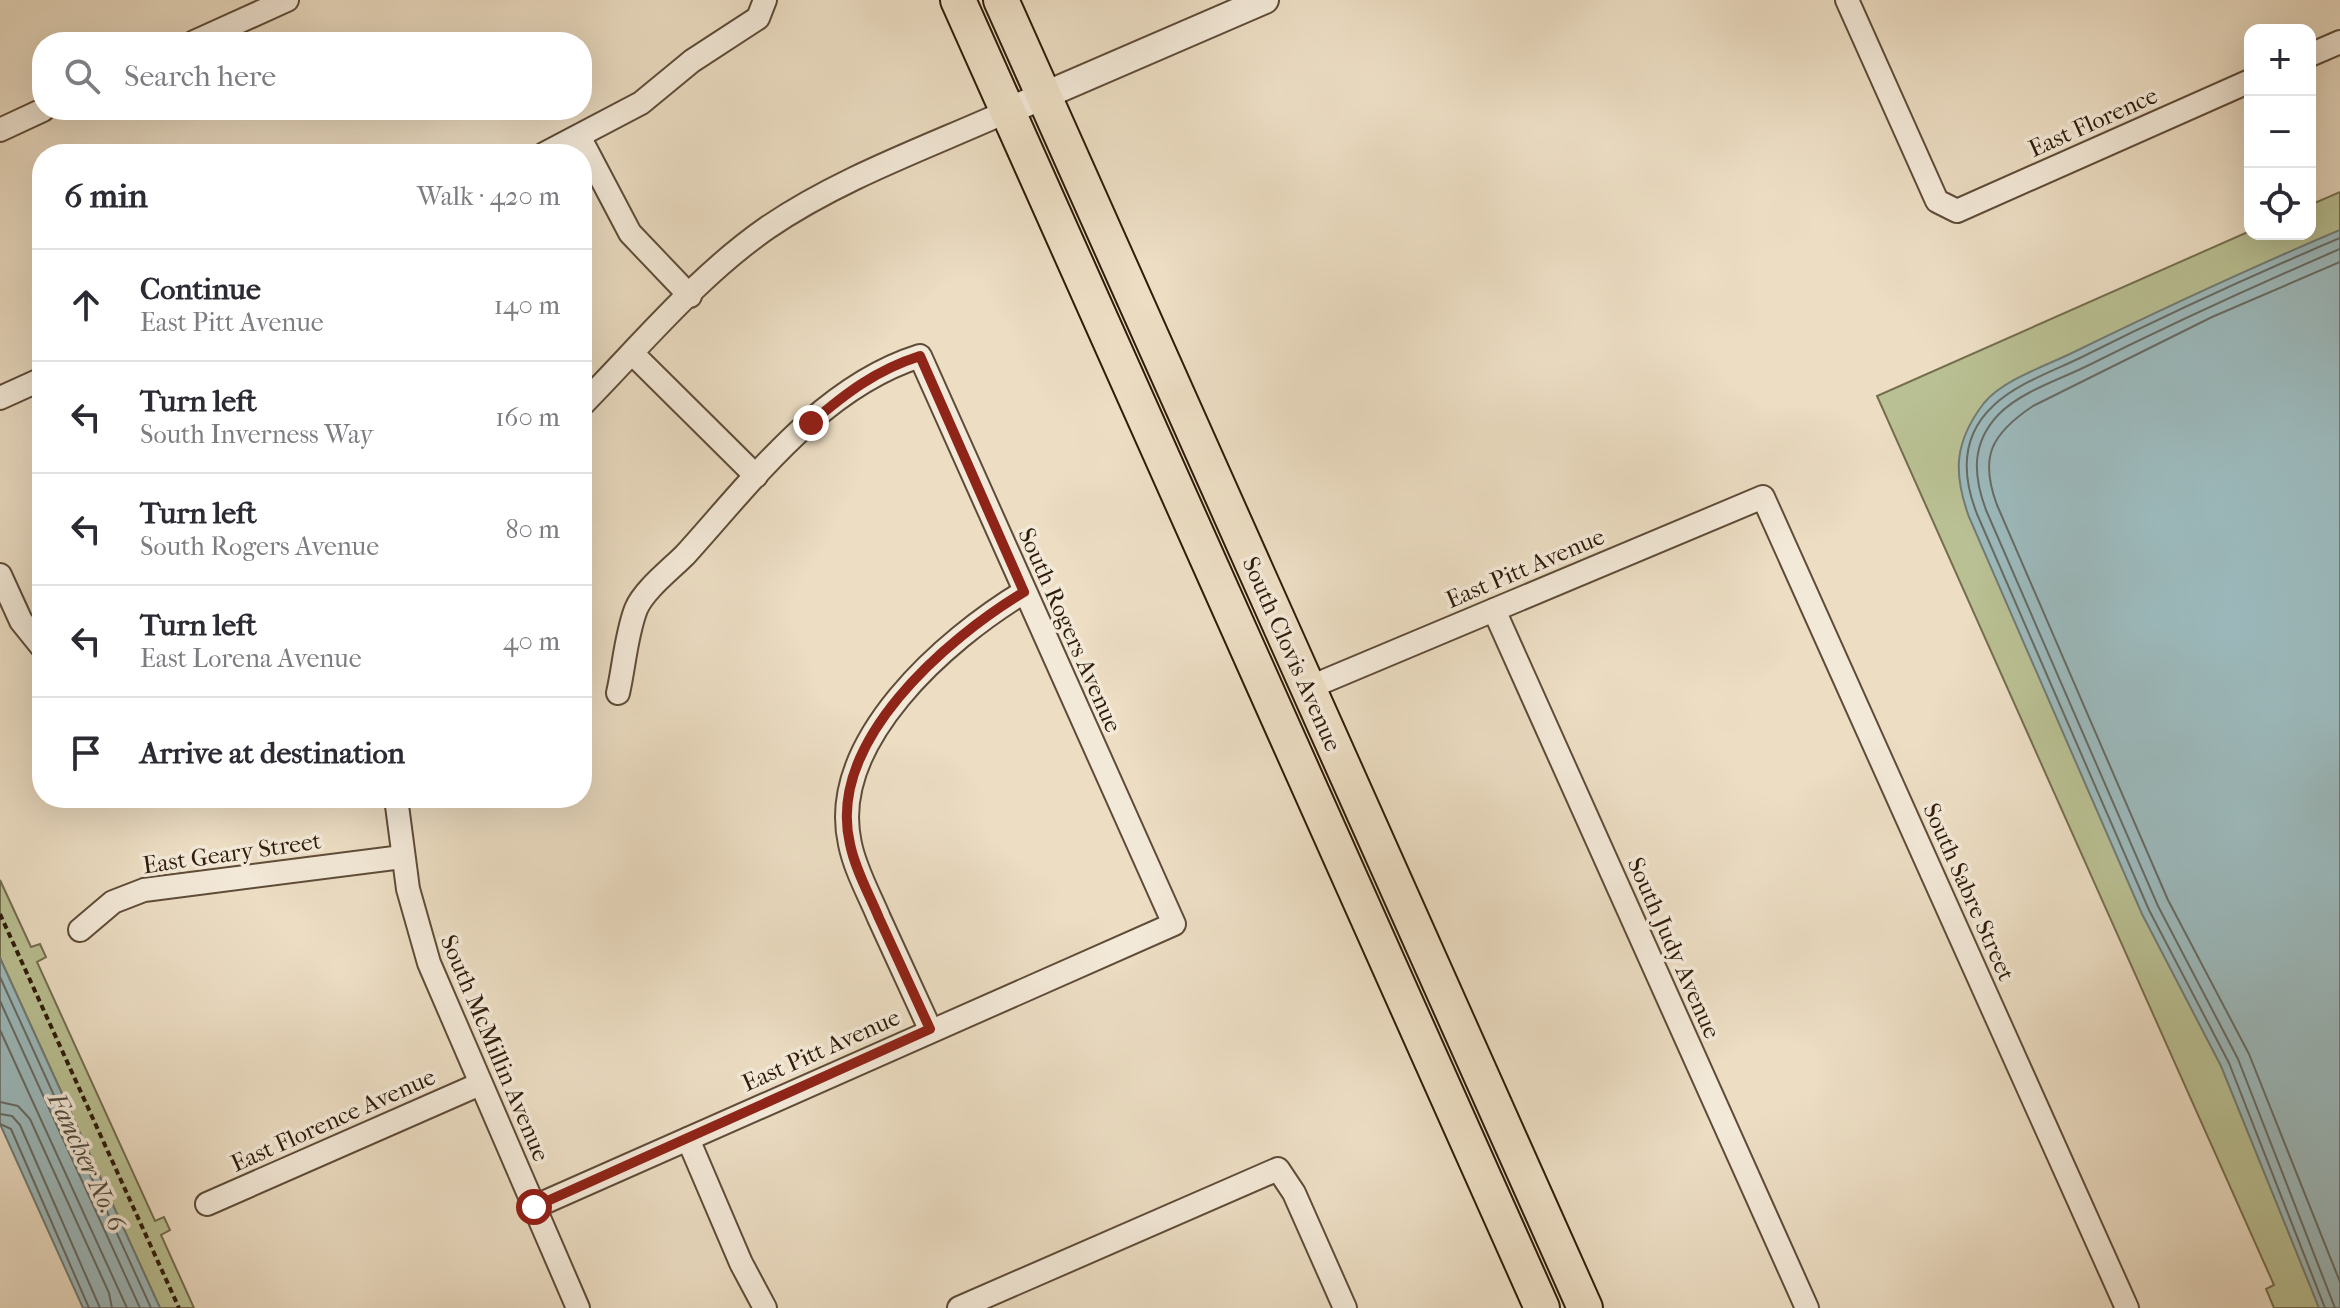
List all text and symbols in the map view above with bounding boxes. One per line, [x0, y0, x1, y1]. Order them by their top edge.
map controls [2244, 24, 2316, 240]
button: + [2244, 24, 2316, 96]
search box [32, 32, 592, 120]
icon: search [60, 54, 104, 98]
text: Search here [124, 59, 276, 94]
street label: East Florence [2024, 81, 2162, 163]
button: − [2244, 96, 2316, 168]
button: locate [2244, 168, 2316, 240]
text: 6 min [64, 176, 148, 216]
text: Walk · 420 m [417, 181, 560, 212]
text: Continue [140, 272, 261, 307]
icon: ahead [64, 283, 108, 327]
text: 140 m [494, 290, 560, 321]
text: East Pitt Avenue [140, 307, 324, 338]
text: Turn left [140, 384, 257, 419]
icon: left [64, 395, 108, 439]
text: 160 m [495, 402, 560, 433]
route end [793, 405, 829, 441]
text: South Inverness Way [140, 419, 373, 450]
text: Turn left [140, 496, 257, 531]
icon: left [64, 507, 108, 551]
text: 80 m [505, 514, 560, 545]
street label: East Pitt Avenue [1442, 522, 1609, 614]
street label: South Rogers Avenue [1012, 524, 1128, 737]
text: South Rogers Avenue [140, 531, 379, 562]
street label: South Clovis Avenue [1237, 552, 1348, 756]
text: Turn left [140, 608, 257, 643]
icon: left [64, 619, 108, 663]
text: 40 m [503, 626, 560, 657]
text: East Lorena Avenue [140, 643, 362, 674]
icon: arrive [64, 731, 108, 775]
text: Arrive at destination [140, 736, 405, 771]
street label: South Sabre Street [1917, 799, 2021, 985]
street label: East Geary Street [141, 827, 323, 879]
street label: South Judy Avenue [1621, 853, 1727, 1043]
street label: South McMillin Avenue [435, 931, 555, 1166]
street label: East Pitt Avenue [738, 1003, 904, 1097]
street label: East Florence Avenue [227, 1062, 440, 1178]
water label: Fancher No. 6 [41, 1087, 133, 1237]
route start [516, 1189, 552, 1225]

